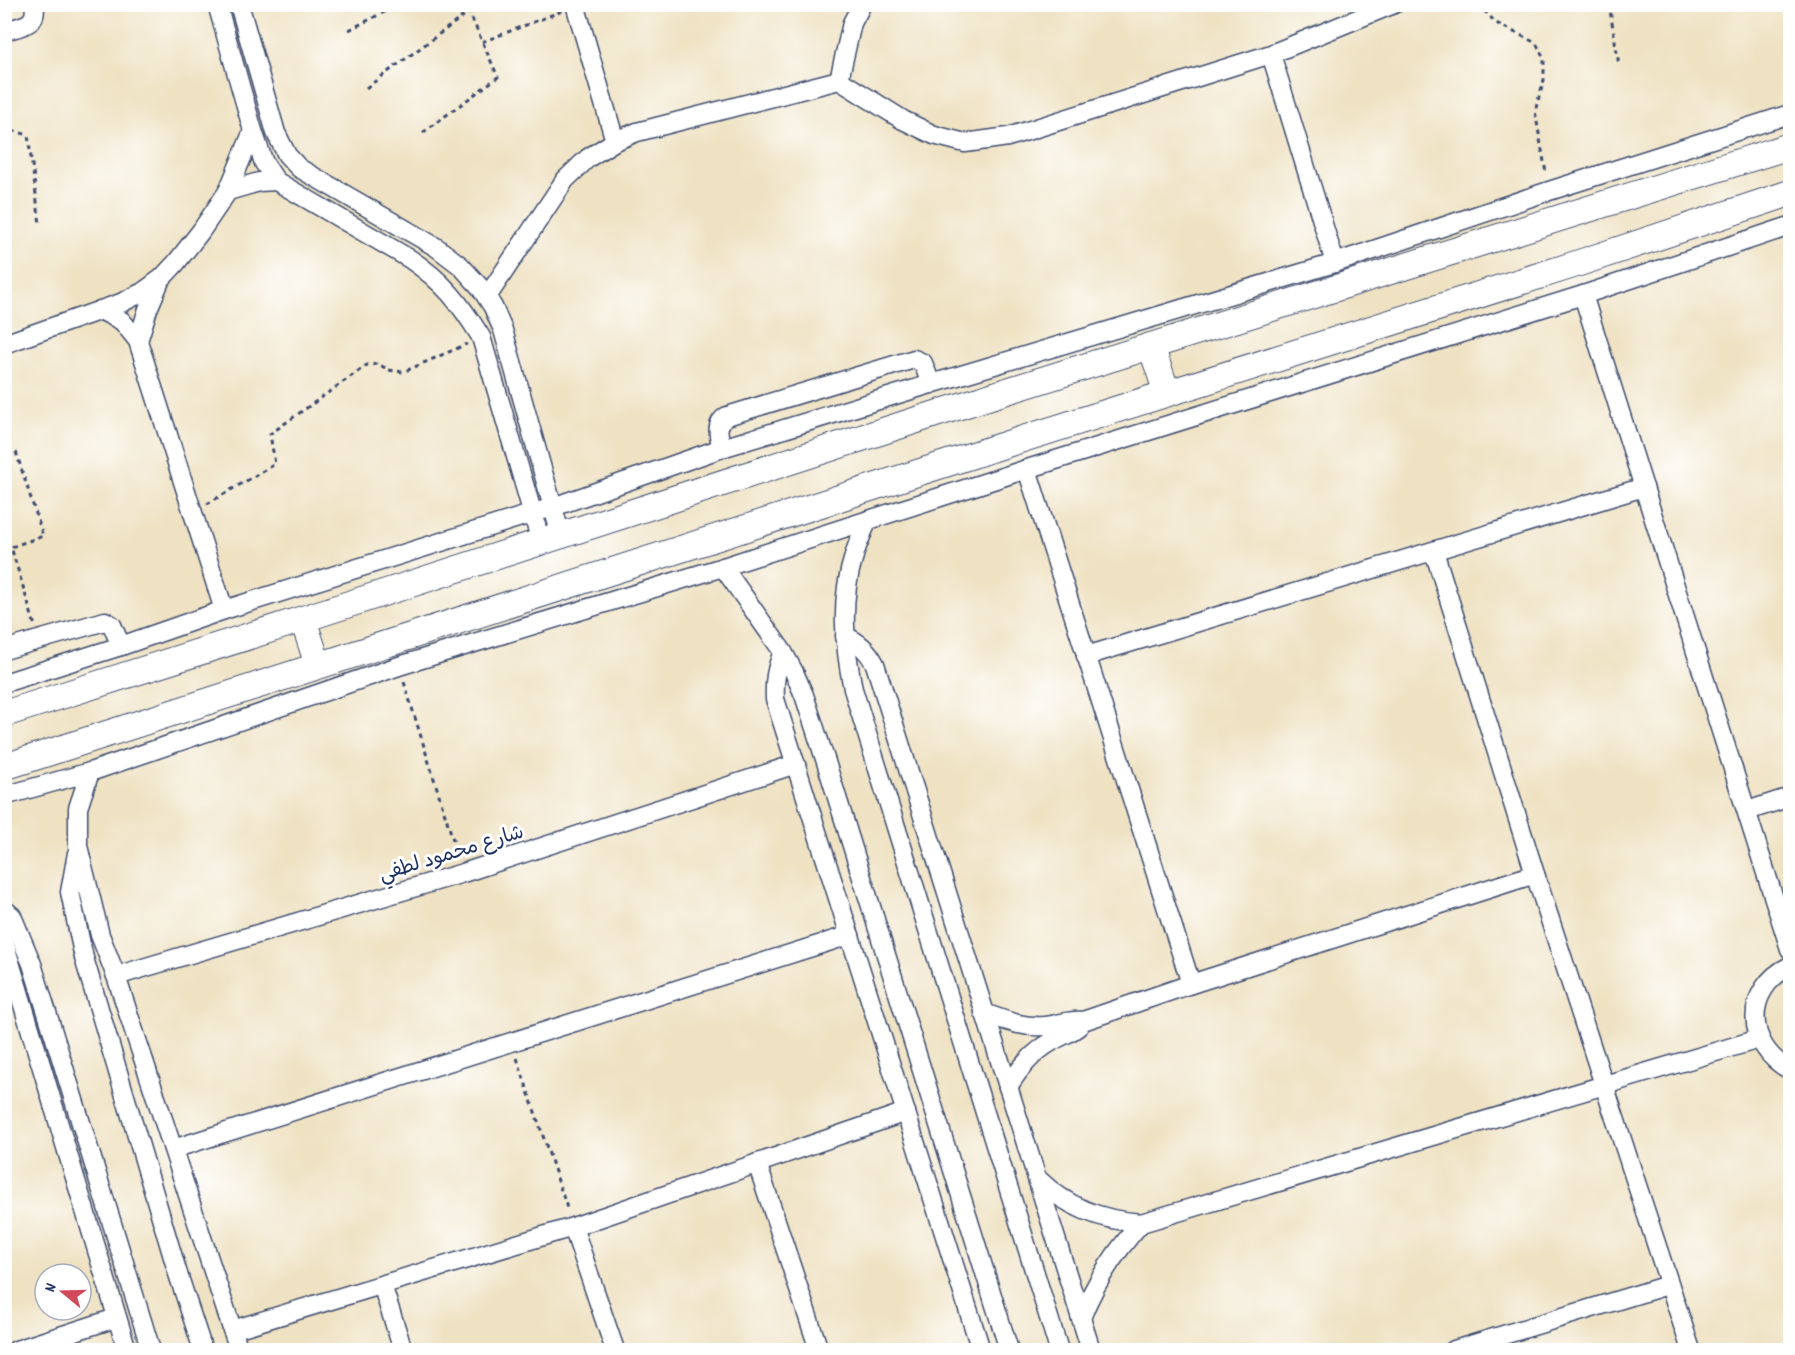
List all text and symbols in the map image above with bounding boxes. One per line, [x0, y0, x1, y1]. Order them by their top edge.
street label: شارع محمود لطفي [376, 820, 528, 891]
north arrow [33, 1262, 93, 1322]
text: N [39, 1280, 63, 1295]

